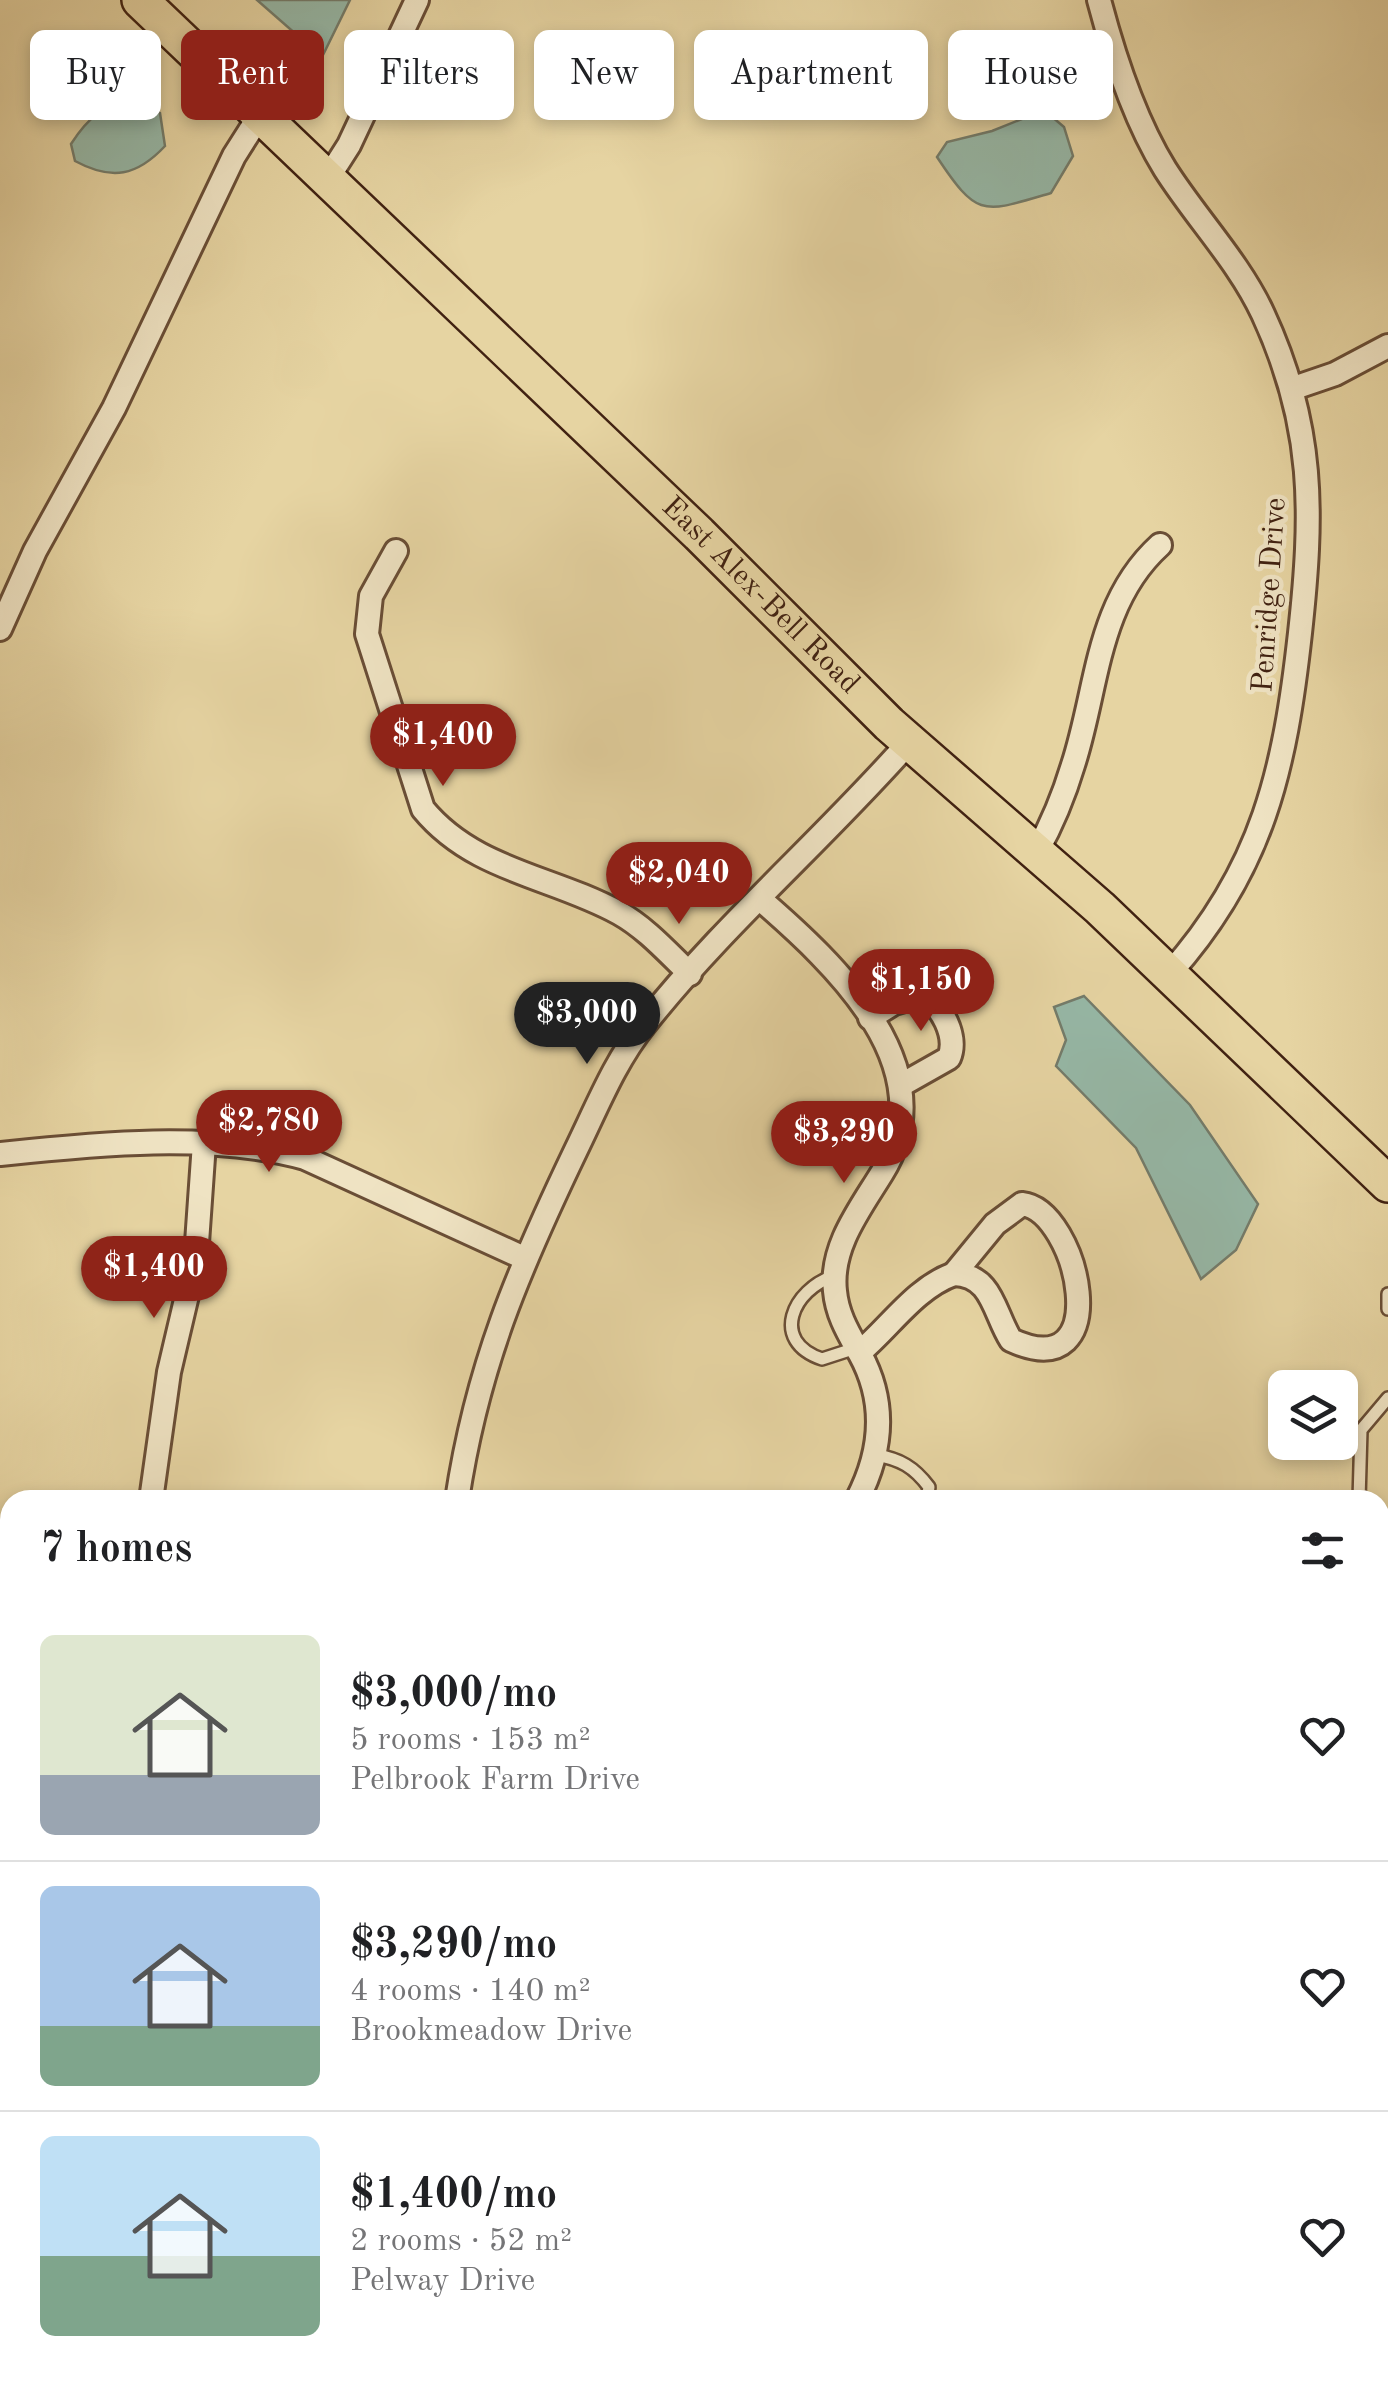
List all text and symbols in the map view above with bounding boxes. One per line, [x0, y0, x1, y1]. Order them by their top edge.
chip: Buy [30, 30, 161, 120]
chip: Rent [181, 30, 324, 120]
chip: Filters [344, 30, 514, 120]
chip: New [534, 30, 674, 120]
chip: Apartment [694, 30, 928, 120]
chip: House [948, 30, 1113, 120]
street label: East Alex-Bell Road [656, 492, 865, 700]
street label: Penridge Drive [1248, 497, 1292, 693]
pin: $1,400 [362, 704, 524, 789]
text: $1,400 [392, 720, 494, 752]
pin: $2,040 [598, 842, 760, 927]
text: $2,040 [628, 858, 730, 890]
pin: $1,150 [840, 949, 1002, 1034]
text: $1,150 [870, 965, 972, 997]
pin: $3,000 [506, 982, 668, 1067]
text: $3,000 [536, 998, 638, 1030]
pin: $2,780 [188, 1090, 350, 1175]
pin: $3,290 [763, 1101, 925, 1186]
text: $2,780 [218, 1106, 320, 1138]
text: $3,290 [793, 1117, 895, 1149]
pin: $1,400 [73, 1236, 235, 1321]
text: $1,400 [103, 1252, 205, 1284]
map controls [1268, 1370, 1358, 1460]
button: layers [1268, 1370, 1358, 1460]
icon: filters [1295, 1523, 1350, 1578]
text: 7 homes [40, 1529, 192, 1571]
text: $3,000/mo [350, 1674, 557, 1716]
icon: home [120, 1675, 240, 1795]
icon: heart [1295, 1708, 1350, 1763]
text: 5 rooms · 153 m² [350, 1725, 591, 1757]
text: Pelbrook Farm Drive [350, 1765, 640, 1797]
text: $3,290/mo [350, 1925, 557, 1967]
icon: home [120, 1926, 240, 2046]
icon: heart [1295, 1959, 1350, 2014]
text: 4 rooms · 140 m² [350, 1976, 591, 2008]
text: Brookmeadow Drive [350, 2016, 632, 2048]
text: $1,400/mo [350, 2175, 557, 2217]
icon: home [120, 2176, 240, 2296]
icon: heart [1295, 2209, 1350, 2264]
text: 2 rooms · 52 m² [350, 2226, 572, 2258]
text: Pelway Drive [350, 2266, 535, 2298]

